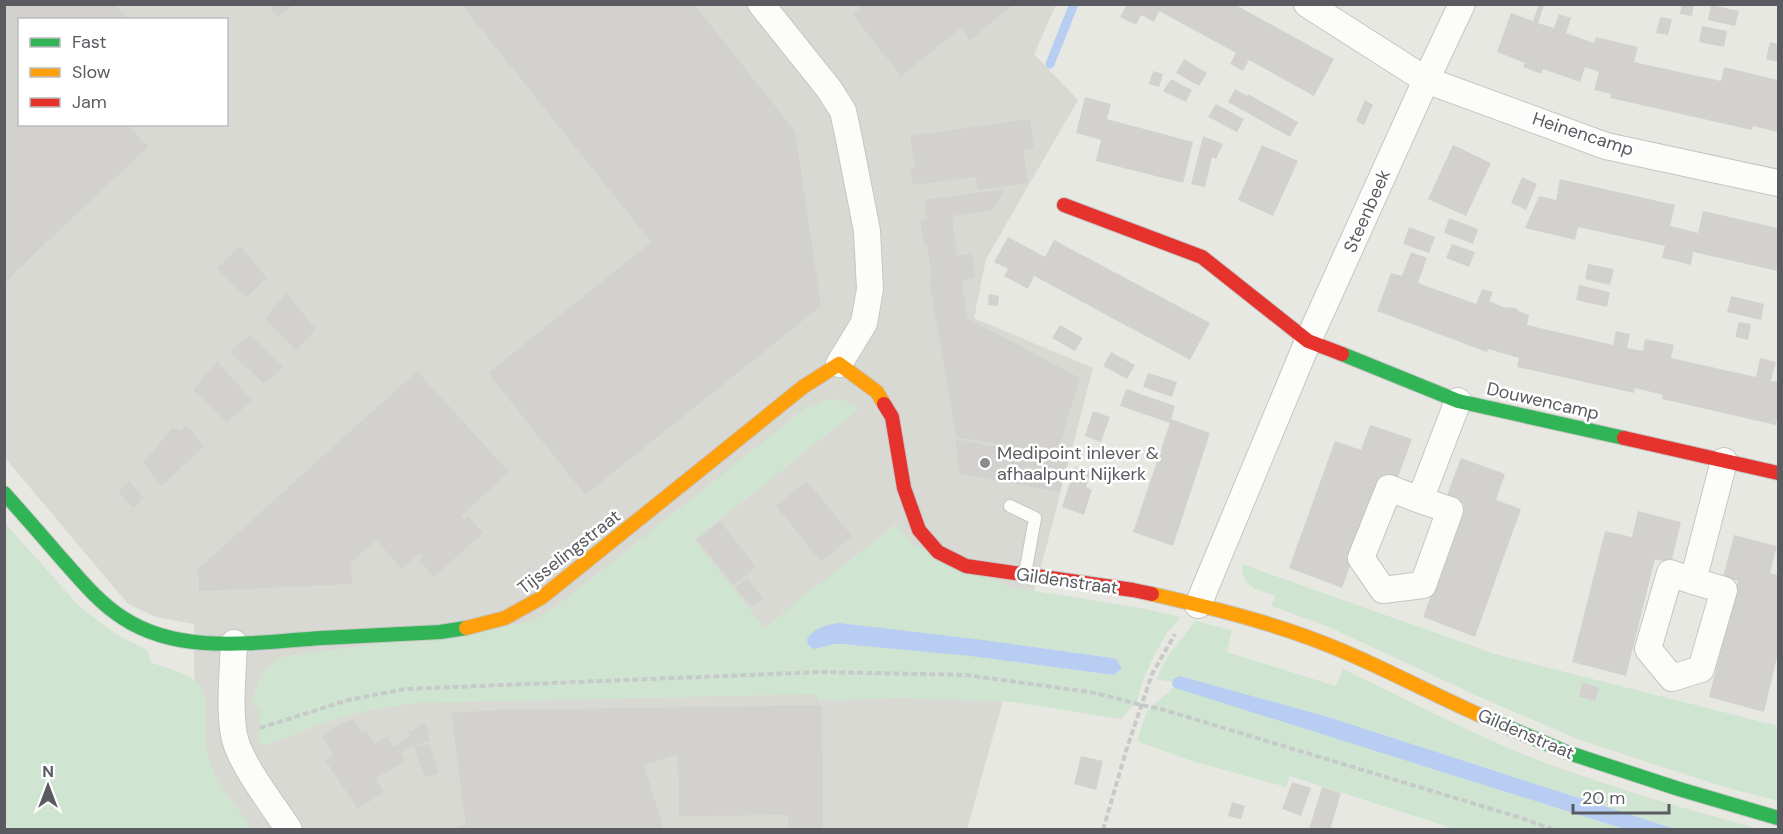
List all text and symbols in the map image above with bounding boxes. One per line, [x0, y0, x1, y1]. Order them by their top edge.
legend [18, 18, 228, 126]
text: Fast [72, 30, 107, 54]
text: Slow [72, 60, 111, 84]
text: Jam [72, 90, 107, 114]
street label: Heinencamp [1529, 106, 1637, 162]
street label: Steenbeek [1338, 166, 1396, 256]
street label: Douwencamp [1484, 376, 1602, 426]
place label: Medipoint inlever & afhaalpunt Nijkerk [997, 441, 1159, 486]
marker: Medipoint inlever & afhaalpunt Nijkerk [978, 456, 992, 470]
street label: Tijsselingstraat [513, 504, 625, 600]
street label: Gildenstraat [1015, 562, 1119, 600]
street label: Gildenstraat [1474, 703, 1578, 765]
north arrow [18, 756, 78, 816]
text: N [42, 761, 54, 782]
scale bar [1573, 777, 1669, 815]
text: 20 m [1582, 786, 1625, 810]

